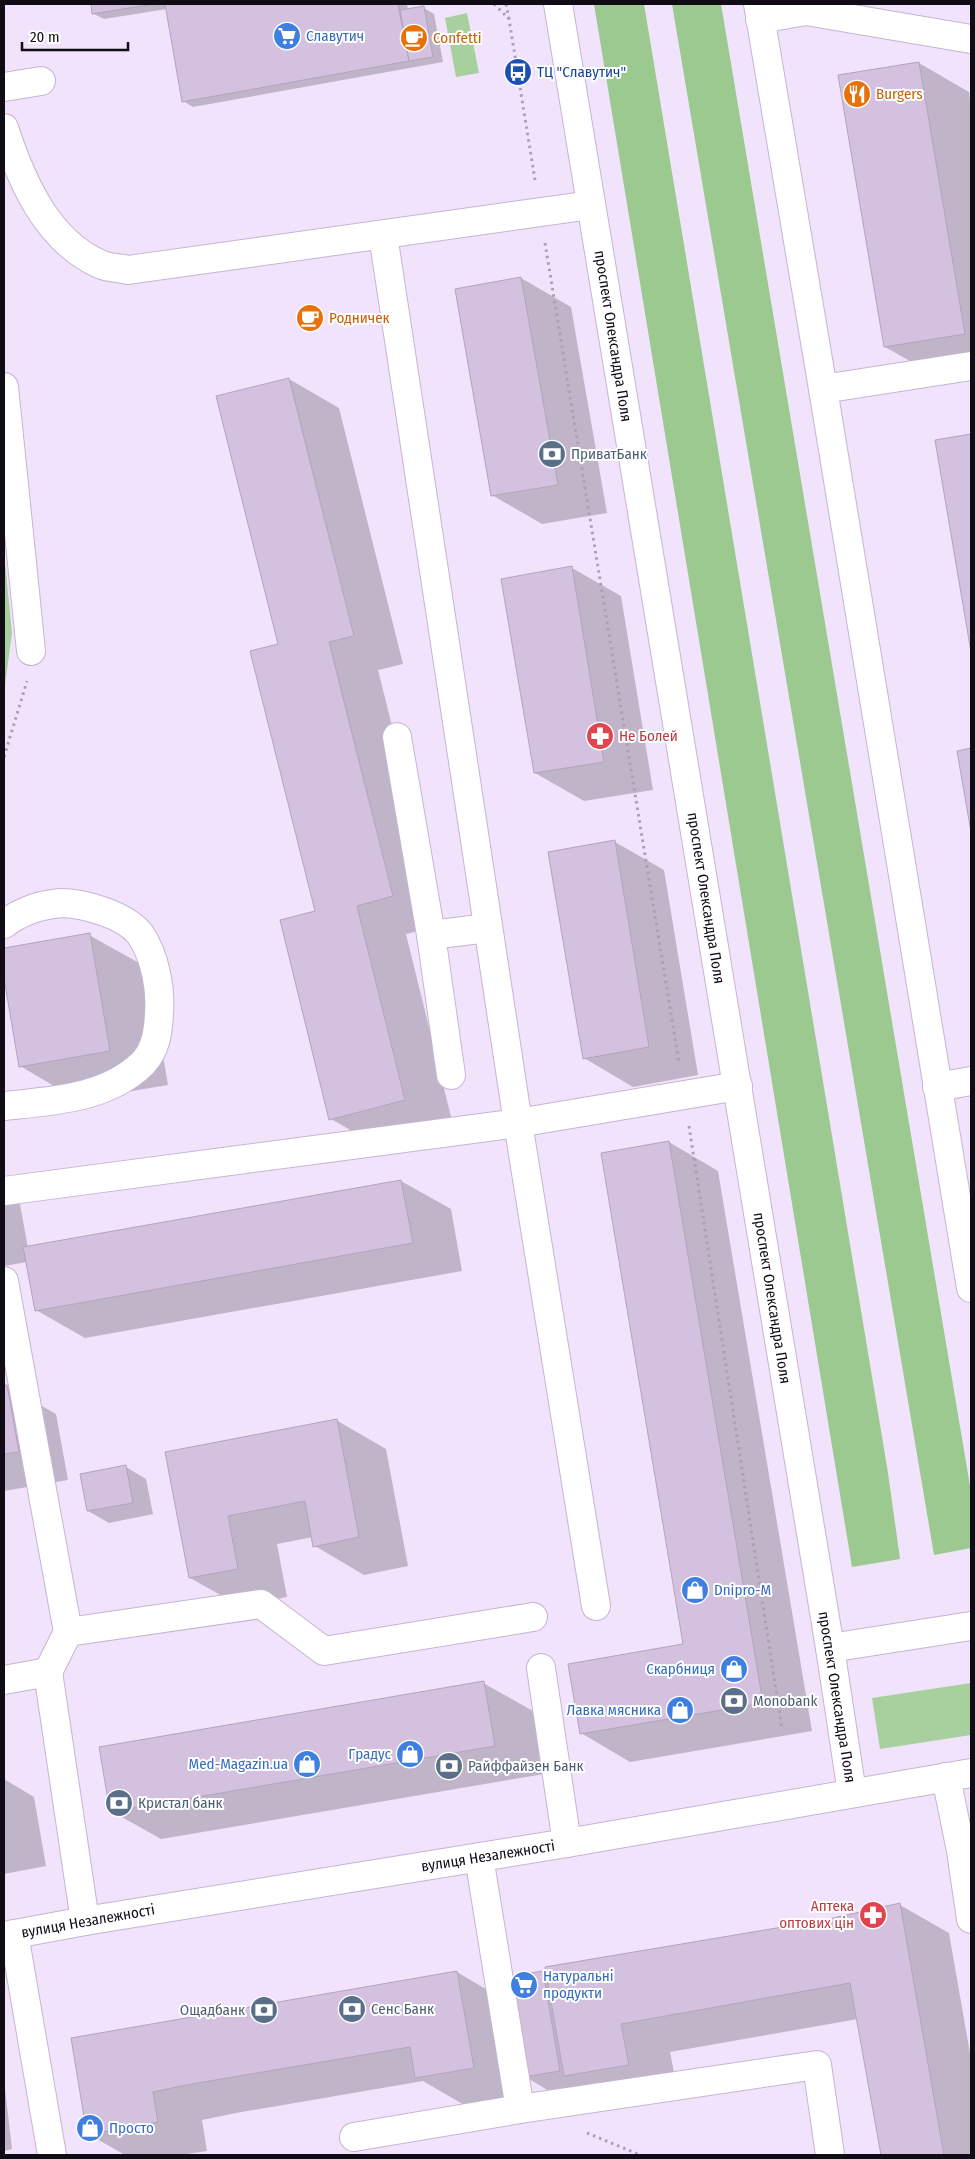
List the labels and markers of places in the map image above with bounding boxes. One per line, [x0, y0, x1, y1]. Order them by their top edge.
supermarket icon: Славутич [272, 21, 302, 51]
cafe icon: Confetti [399, 23, 429, 53]
place label: Славутич [306, 27, 364, 45]
place label: Confetti [433, 29, 482, 47]
bus stop icon: ТЦ "Славутич" [503, 57, 533, 87]
place label: ТЦ "Славутич" [537, 63, 626, 81]
restaurant icon: Burgers [842, 79, 872, 109]
place label: Burgers [876, 85, 923, 103]
cafe icon: Родничек [295, 303, 325, 333]
place label: Родничек [329, 309, 390, 327]
bank icon: ПриватБанк [537, 439, 567, 469]
place label: ПриватБанк [571, 445, 647, 463]
pharmacy icon: Не Болей [585, 721, 615, 751]
place label: Не Болей [619, 727, 678, 745]
shop icon: Dnipro-M [680, 1575, 710, 1605]
place label: Dnipro-M [714, 1581, 771, 1599]
shop icon: Скарбниця [719, 1654, 749, 1684]
place label: Скарбниця [646, 1660, 715, 1678]
bank icon: Monobank [719, 1686, 749, 1716]
place label: Monobank [753, 1692, 817, 1710]
shop icon: Лавка мясника [665, 1695, 695, 1725]
place label: Лавка мясника [566, 1701, 661, 1719]
shop icon: Градус [395, 1739, 425, 1769]
place label: Градус [348, 1745, 392, 1763]
shop icon: Med-Magazin.ua [292, 1749, 322, 1779]
bank icon: Райффайзен Банк [434, 1751, 464, 1781]
place label: Med-Magazin.ua [189, 1755, 288, 1773]
place label: Райффайзен Банк [468, 1757, 584, 1775]
bank icon: Кристал банк [104, 1788, 134, 1818]
place label: Кристал банк [138, 1794, 223, 1812]
place label: Аптека оптових цін [779, 1897, 854, 1932]
pharmacy icon: Аптека оптових цін [858, 1900, 888, 1930]
place label: Натуральні продукти [543, 1967, 614, 2002]
supermarket icon: Натуральні продукти [509, 1970, 539, 2000]
bank icon: Сенс Банк [337, 1994, 367, 2024]
bank icon: Ощадбанк [249, 1995, 279, 2025]
place label: Сенс Банк [371, 2000, 434, 2018]
place label: Ощадбанк [180, 2001, 245, 2019]
shop icon: Просто [75, 2113, 105, 2143]
place label: Просто [109, 2119, 154, 2137]

